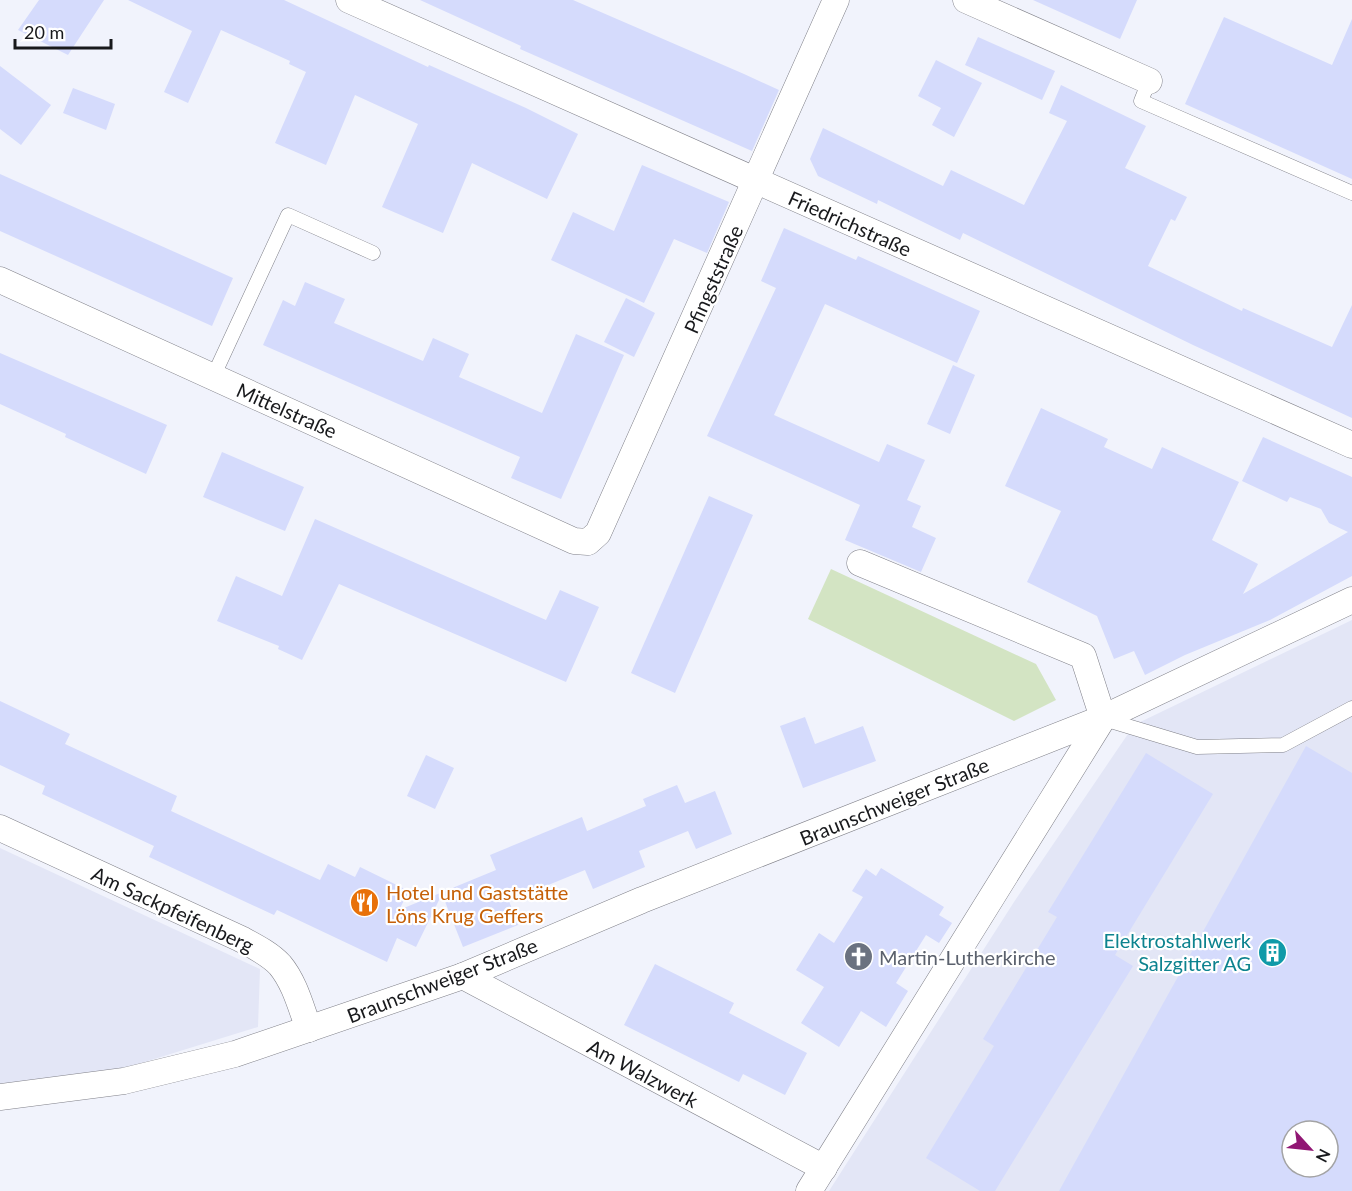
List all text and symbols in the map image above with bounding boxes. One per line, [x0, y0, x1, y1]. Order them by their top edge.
scale bar [15, 12, 111, 50]
text: 20 m [24, 21, 64, 43]
street label: Friedrichstraße [785, 185, 915, 261]
street label: Pfingststraße [678, 221, 748, 337]
street label: Mittelstraße [233, 377, 341, 443]
street label: Braunschweiger Straße [796, 752, 992, 850]
street label: Am Sackpfeifenberg [88, 861, 258, 957]
place label: Hotel und Gaststätte Löns Krug Geffers [386, 880, 568, 927]
restaurant icon: Hotel und Gaststätte Löns Krug Geffers [349, 887, 381, 919]
place label: Elektrostahlwerk Salzgitter AG [1104, 928, 1252, 975]
street label: Braunschweiger Straße [343, 933, 541, 1027]
building icon: Elektrostahlwerk Salzgitter AG [1256, 936, 1288, 968]
church icon: Martin-Lutherkirche [842, 941, 874, 973]
place label: Martin-Lutherkirche [879, 945, 1056, 969]
street label: Am Walzwerk [584, 1034, 703, 1113]
north arrow [1280, 1119, 1340, 1179]
text: N [1313, 1146, 1335, 1166]

